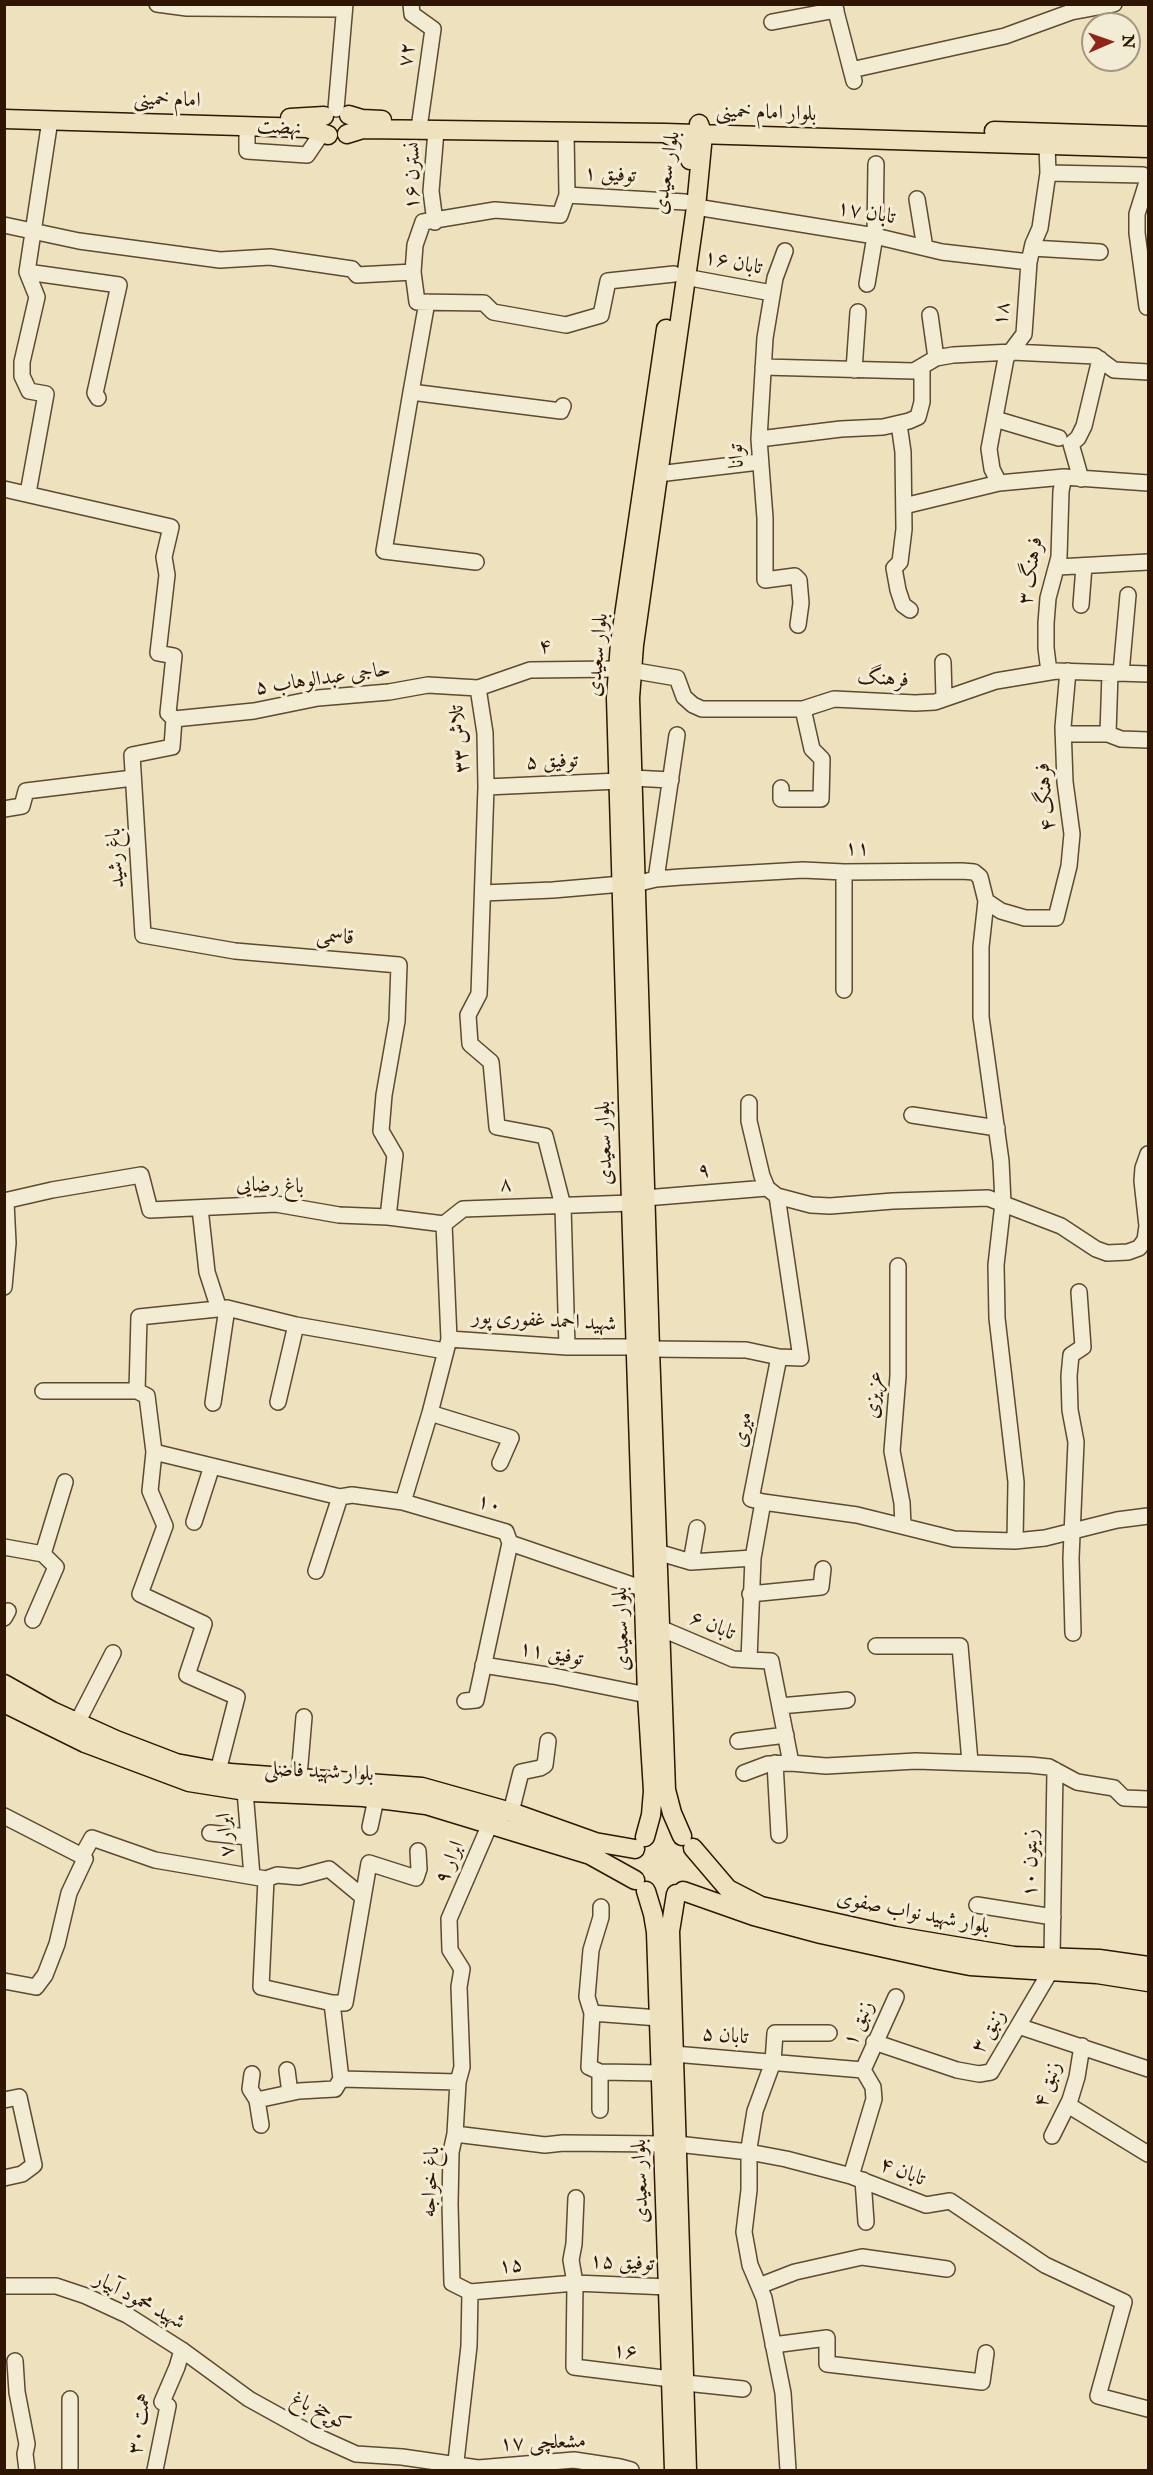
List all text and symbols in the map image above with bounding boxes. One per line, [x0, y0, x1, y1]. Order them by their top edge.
north arrow [1081, 12, 1141, 72]
text: N [1117, 34, 1137, 49]
street label: ۷۲ [394, 41, 422, 69]
street label: امام خمینی [133, 87, 201, 115]
street label: بلوار امام خمینی [715, 100, 817, 128]
street label: نهضت [256, 115, 302, 143]
street label: بلوار سعیدی [649, 129, 687, 217]
street label: نسترن ۱۶ [401, 142, 427, 210]
street label: توفیق ۱ [583, 162, 637, 190]
street label: تابان ۱۷ [835, 196, 897, 232]
street label: تابان ۱۶ [702, 246, 764, 282]
street label: ۱۸ [989, 300, 1017, 328]
street label: توانا [725, 443, 751, 469]
street label: فرهنگ ۳ [1014, 535, 1050, 607]
street label: بلوار سعیدی [583, 612, 615, 698]
street label: ۴ [538, 635, 552, 661]
street label: حاجی عبدالوهاب ۵ [254, 658, 392, 702]
street label: فرهنگ [856, 666, 910, 694]
street label: تلاش ۳۳ [445, 704, 477, 774]
street label: توفیق ۵ [525, 749, 579, 777]
street label: فرهنگ ۴ [1031, 762, 1063, 832]
street label: باغ رشید [102, 827, 132, 889]
street label: ۱۱ [844, 837, 870, 863]
street label: قاسمی [315, 924, 355, 952]
street label: بلوار سعیدی [592, 1100, 620, 1186]
street label: ۹ [697, 1159, 711, 1185]
street label: باغ رضایی [236, 1173, 304, 1201]
street label: ۸ [499, 1173, 513, 1199]
street label: شهید احمد غفوری پور [471, 1306, 617, 1338]
street label: عزیزی [860, 1370, 890, 1420]
street label: میری [728, 1410, 760, 1450]
street label: ۱۰ [474, 1490, 504, 1520]
street label: بلوار سعیدی [609, 1586, 637, 1672]
street label: تابان ۶ [686, 1607, 738, 1647]
street label: توفیق ۱۱ [517, 1637, 585, 1673]
street label: بلوار شهید فاضلی [264, 1758, 374, 1788]
street label: ابرار ۷ [213, 1812, 241, 1858]
street label: زیتون ۱۰ [1019, 1829, 1045, 1897]
street label: ابرار ۹ [431, 1838, 471, 1888]
street label: بلوار شهید نواب صفوی [834, 1887, 992, 1941]
street label: زنبق ۱ [839, 1997, 881, 2051]
street label: زنبق ۳ [967, 2005, 1013, 2059]
street label: تابان ۵ [701, 2022, 749, 2052]
street label: زنبق ۴ [1029, 2059, 1069, 2111]
street label: بلوار سعیدی [628, 2138, 656, 2224]
street label: باغ خواجه [418, 2146, 446, 2218]
street label: تابان ۴ [876, 2153, 928, 2193]
street label: توفیق ۱۵ [589, 2250, 655, 2278]
street label: ۱۵ [498, 2253, 524, 2281]
street label: شهید محمود آبیار [89, 2268, 189, 2336]
street label: ۱۶ [611, 2339, 639, 2367]
street label: کوچخ باغ [286, 2387, 354, 2439]
street label: همت ۳۰ [124, 2392, 158, 2456]
street label: مشعلچی ۱۷ [500, 2430, 586, 2458]

